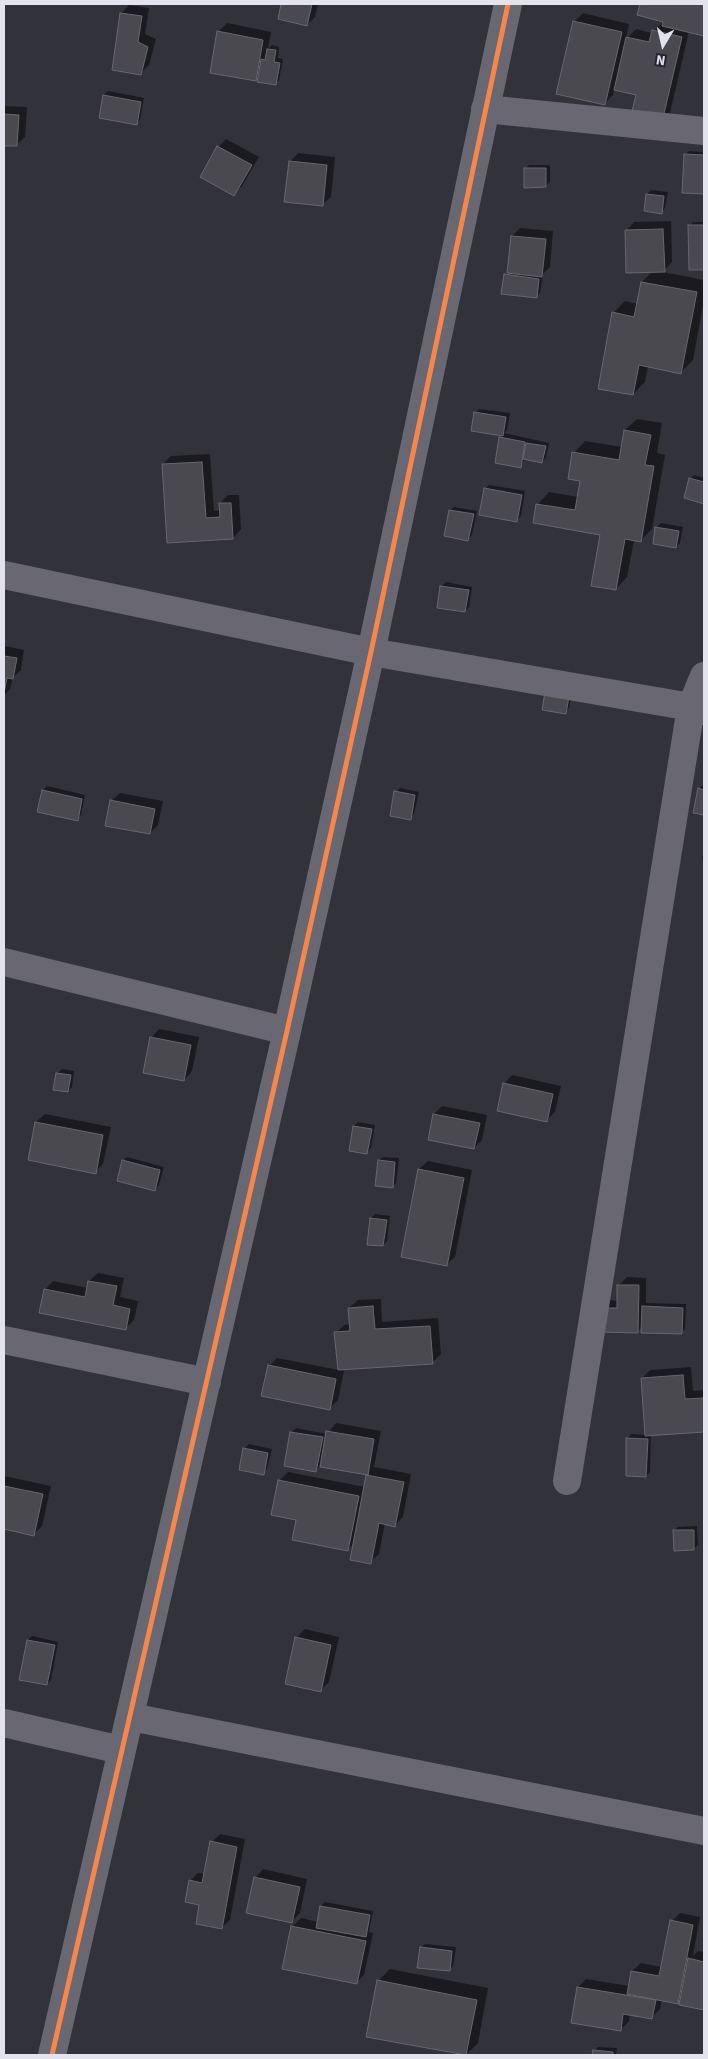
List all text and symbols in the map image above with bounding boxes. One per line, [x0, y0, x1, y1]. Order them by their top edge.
north arrow [638, 20, 688, 70]
text: N [654, 49, 667, 70]

